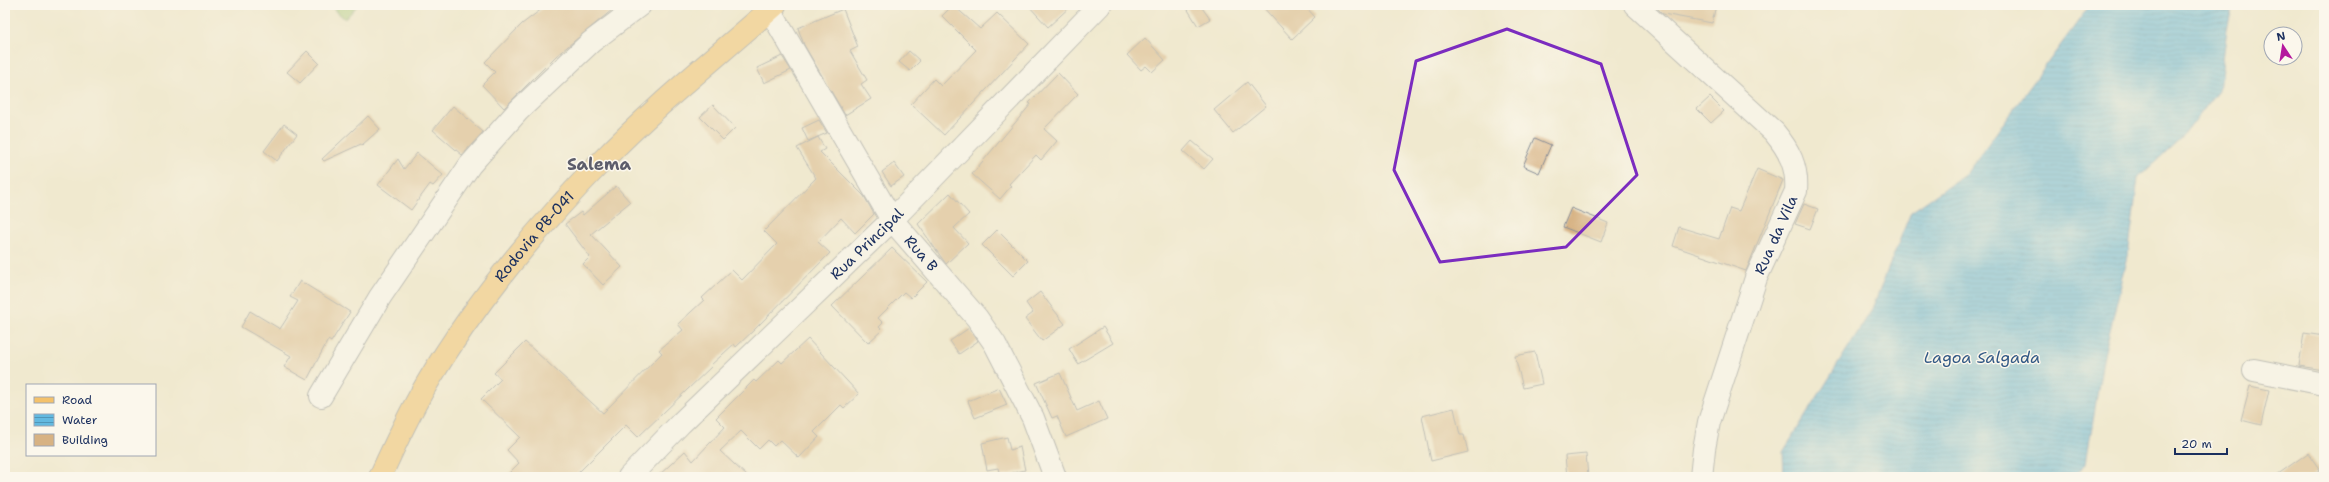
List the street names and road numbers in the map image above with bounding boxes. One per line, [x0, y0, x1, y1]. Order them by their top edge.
street label: Rodovia PB-041 [490, 187, 579, 286]
street label: Rua da Vila [1750, 191, 1803, 278]
street label: Rua Principal [826, 204, 908, 284]
street label: Rua B [900, 231, 942, 276]

